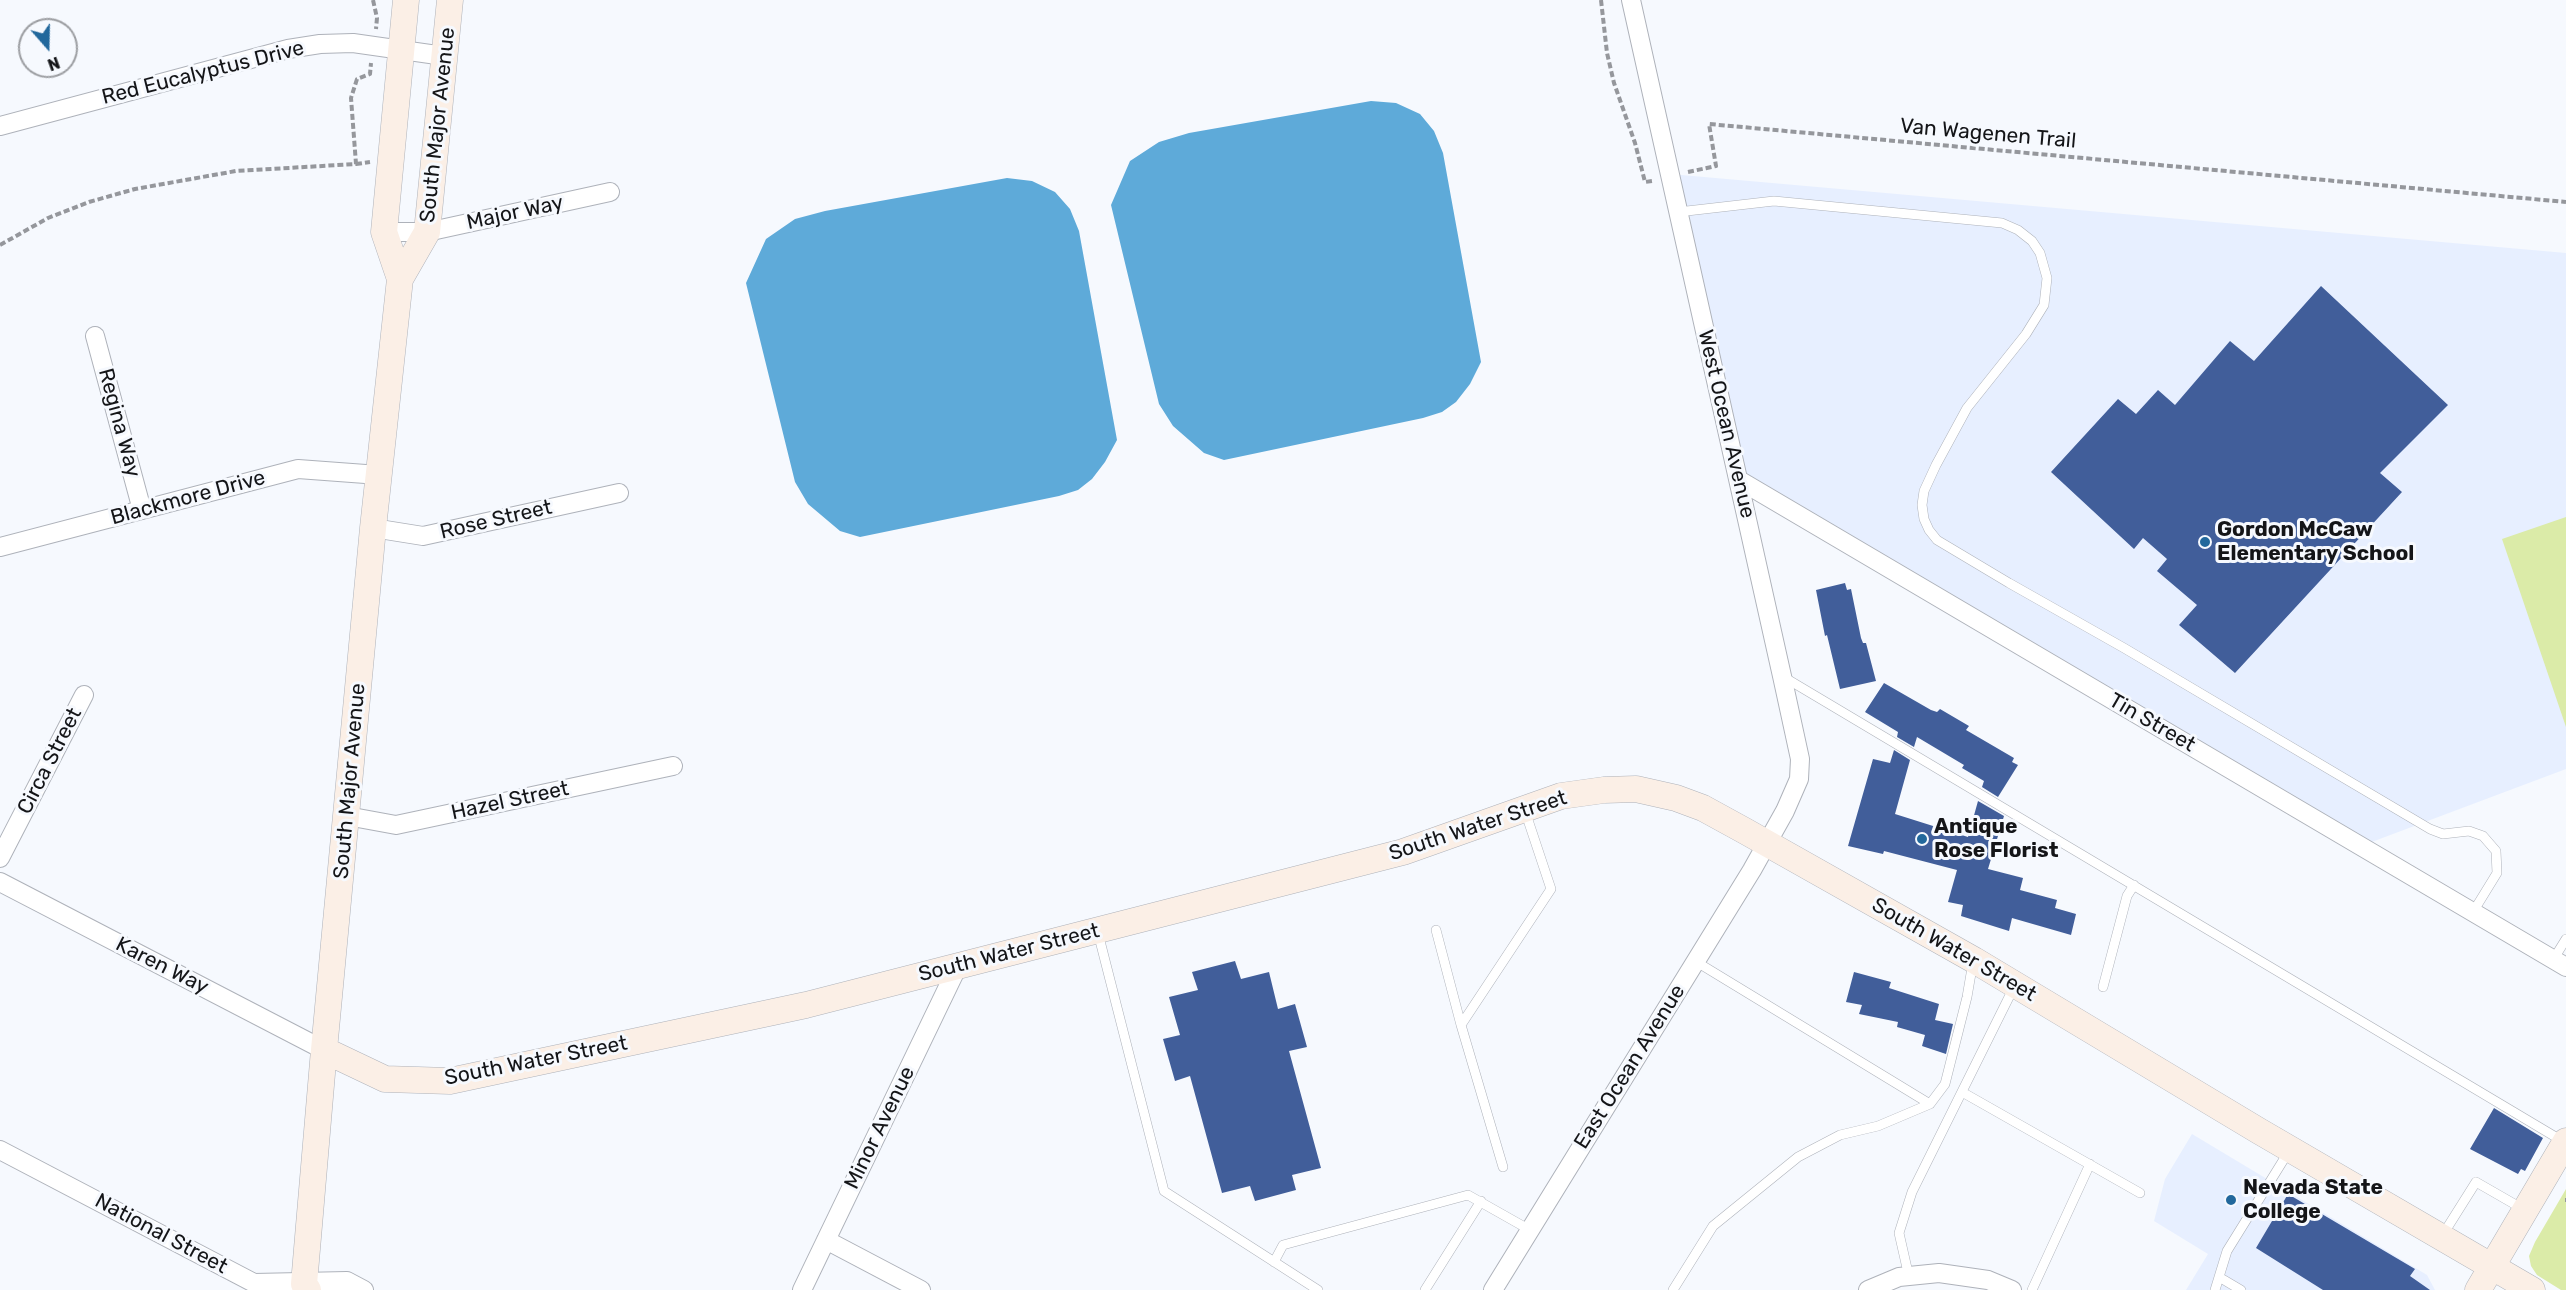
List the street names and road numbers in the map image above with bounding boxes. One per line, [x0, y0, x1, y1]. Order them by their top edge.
street label: South Major Avenue [415, 26, 461, 224]
street label: Red Eucalyptus Drive [99, 36, 307, 110]
street label: Van Wagenen Trail [1899, 114, 2077, 154]
street label: Major Way [464, 190, 566, 236]
street label: West Ocean Avenue [1692, 327, 1760, 521]
street label: Regina Way [92, 366, 146, 480]
street label: Blackmore Drive [108, 465, 268, 531]
street label: Rose Street [438, 495, 554, 545]
street label: South Major Avenue [329, 682, 371, 880]
street label: Tin Street [2104, 688, 2200, 758]
street label: Circa Street [12, 704, 88, 818]
street label: Hazel Street [449, 776, 571, 826]
street label: South Water Street [1386, 785, 1570, 867]
street label: South Water Street [1867, 893, 2041, 1007]
street label: South Water Street [916, 918, 1102, 988]
street label: Karen Way [111, 932, 213, 1000]
street label: East Ocean Avenue [1569, 980, 1691, 1154]
street label: South Water Street [443, 1031, 629, 1091]
street label: Minor Avenue [839, 1063, 921, 1193]
street label: National Street [90, 1188, 232, 1280]

